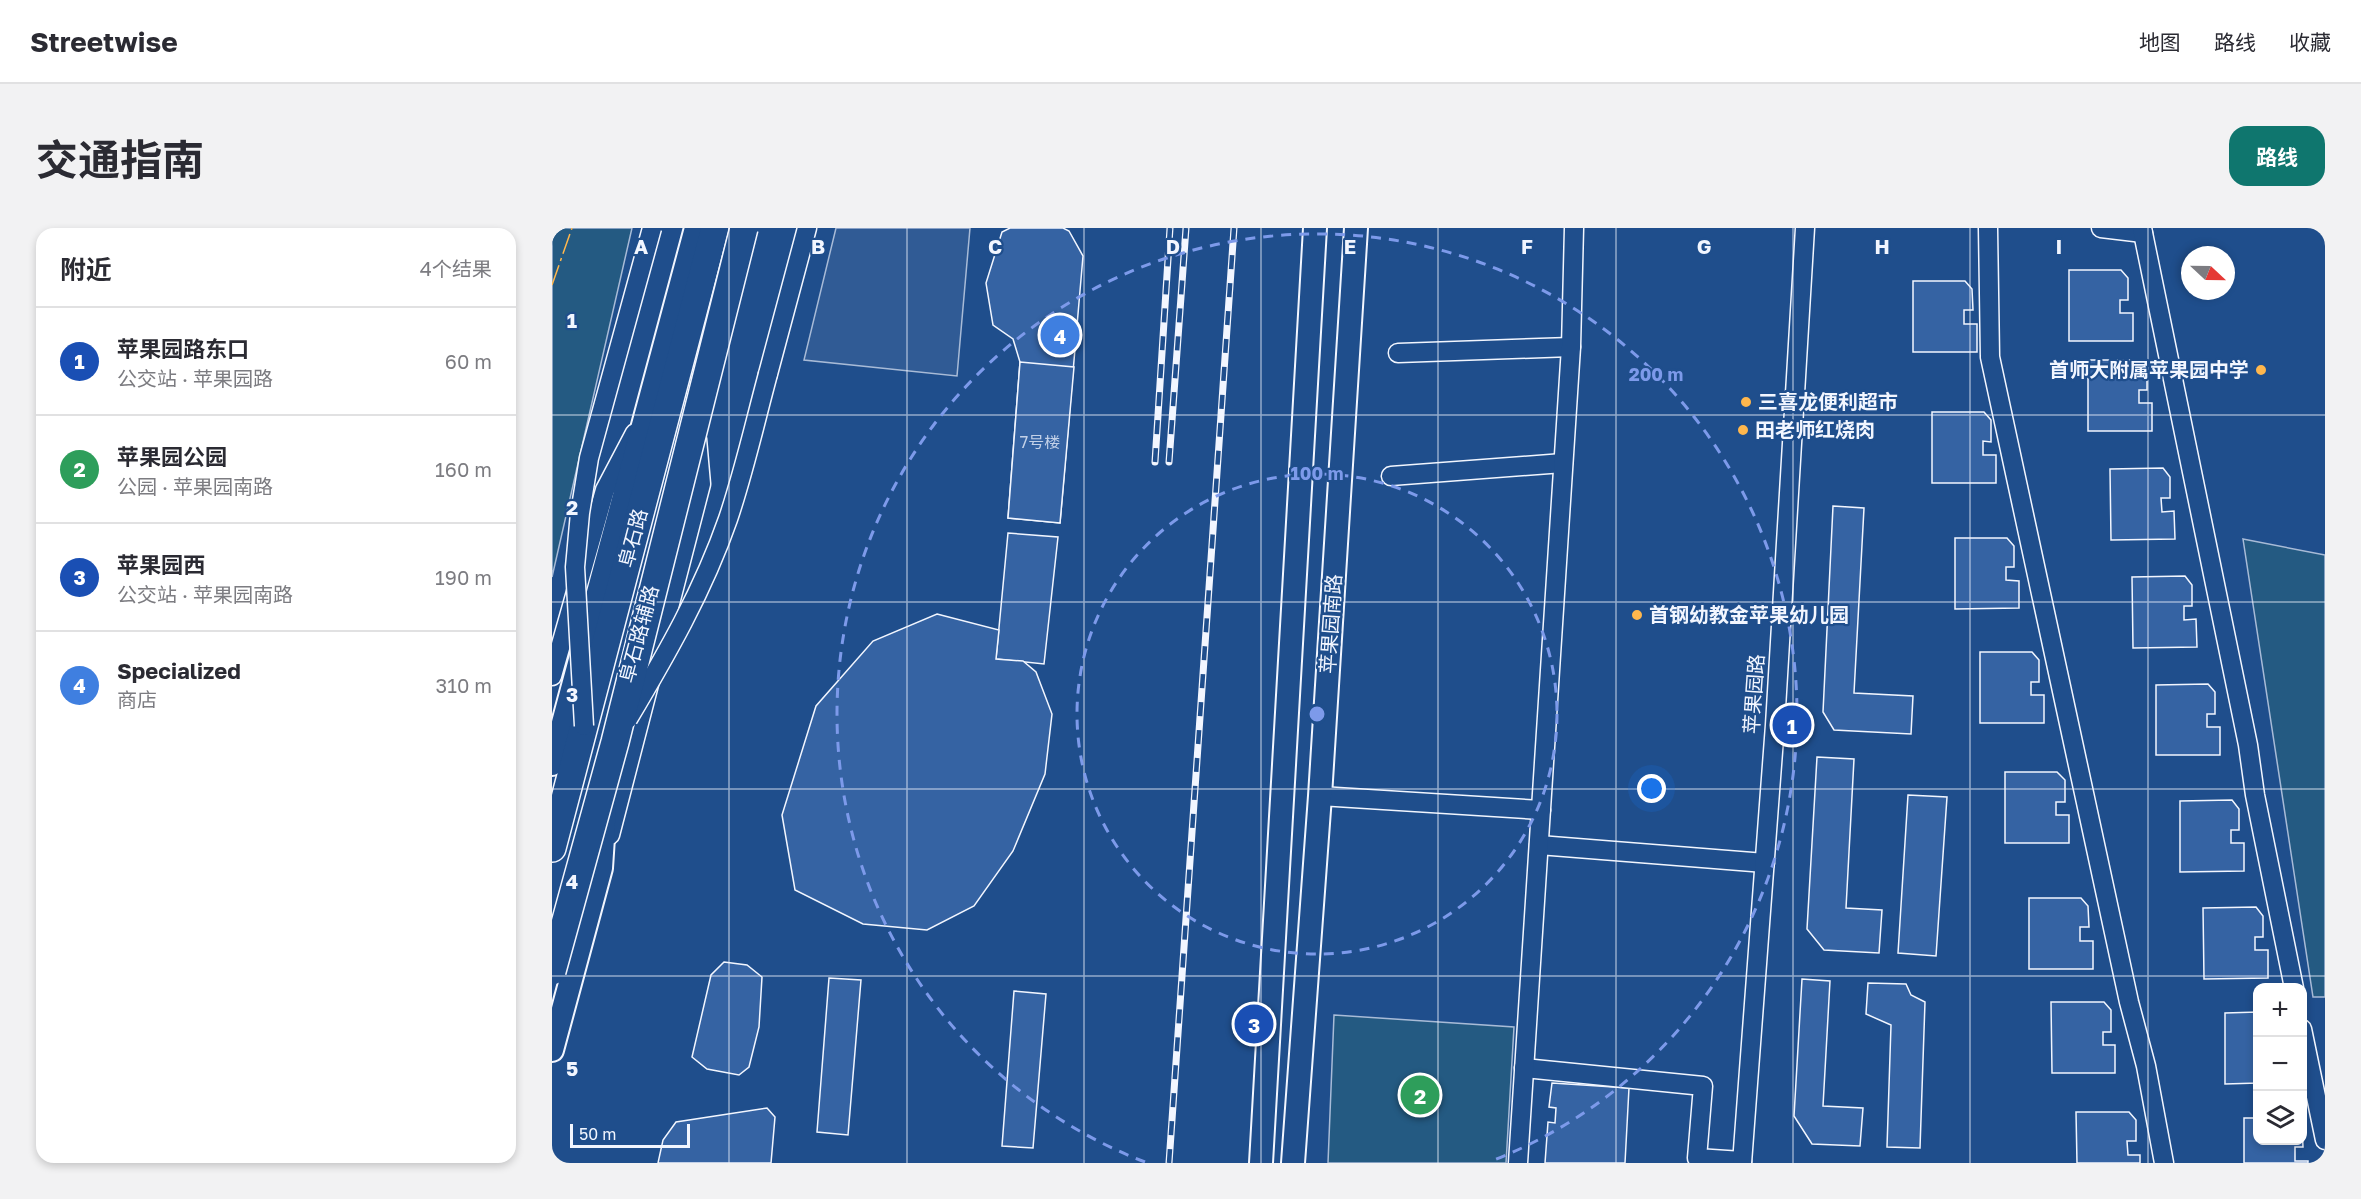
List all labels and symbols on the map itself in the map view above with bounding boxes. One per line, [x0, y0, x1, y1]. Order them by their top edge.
text: A [634, 234, 648, 258]
text: B [811, 234, 825, 258]
text: C [988, 234, 1002, 258]
text: D [1166, 234, 1180, 258]
text: E [1344, 234, 1356, 258]
text: F [1521, 234, 1533, 258]
text: G [1697, 234, 1711, 258]
text: H [1874, 234, 1890, 258]
text: I [2056, 234, 2062, 258]
north arrow [2181, 246, 2235, 300]
text: 1 [567, 308, 577, 332]
pin: 4 [1040, 312, 1080, 358]
place label: 首师大附属苹果园中学 [2049, 357, 2249, 381]
text: 200 m [1629, 363, 1683, 385]
marker: 首师大附属苹果园中学 [2254, 363, 2268, 377]
place label: 三喜龙便利超市 [1758, 389, 1898, 413]
marker: 三喜龙便利超市 [1739, 395, 1753, 409]
place label: 田老师红烧肉 [1755, 417, 1875, 441]
marker: 田老师红烧肉 [1736, 423, 1750, 437]
house number: 7号楼 [1020, 432, 1060, 452]
text: 100 m [1291, 462, 1343, 484]
text: 2 [566, 495, 578, 519]
street label: 阜石路 [613, 506, 651, 570]
street label: 苹果园南路 [1315, 573, 1345, 675]
street label: 阜石路辅路 [614, 582, 663, 685]
place label: 首钢幼教金苹果幼儿园 [1649, 602, 1849, 626]
marker: 首钢幼教金苹果幼儿园 [1630, 608, 1644, 622]
street label: 苹果园路 [1738, 653, 1768, 735]
text: 3 [566, 682, 578, 706]
pin: 1 [1772, 702, 1812, 748]
centre of rings [1307, 704, 1327, 724]
your location [1637, 774, 1666, 803]
text: 4 [566, 869, 578, 893]
pin: 3 [1234, 1002, 1274, 1046]
text: 5 [566, 1056, 578, 1080]
pin: 2 [1400, 1072, 1440, 1118]
scale bar [570, 1121, 690, 1148]

